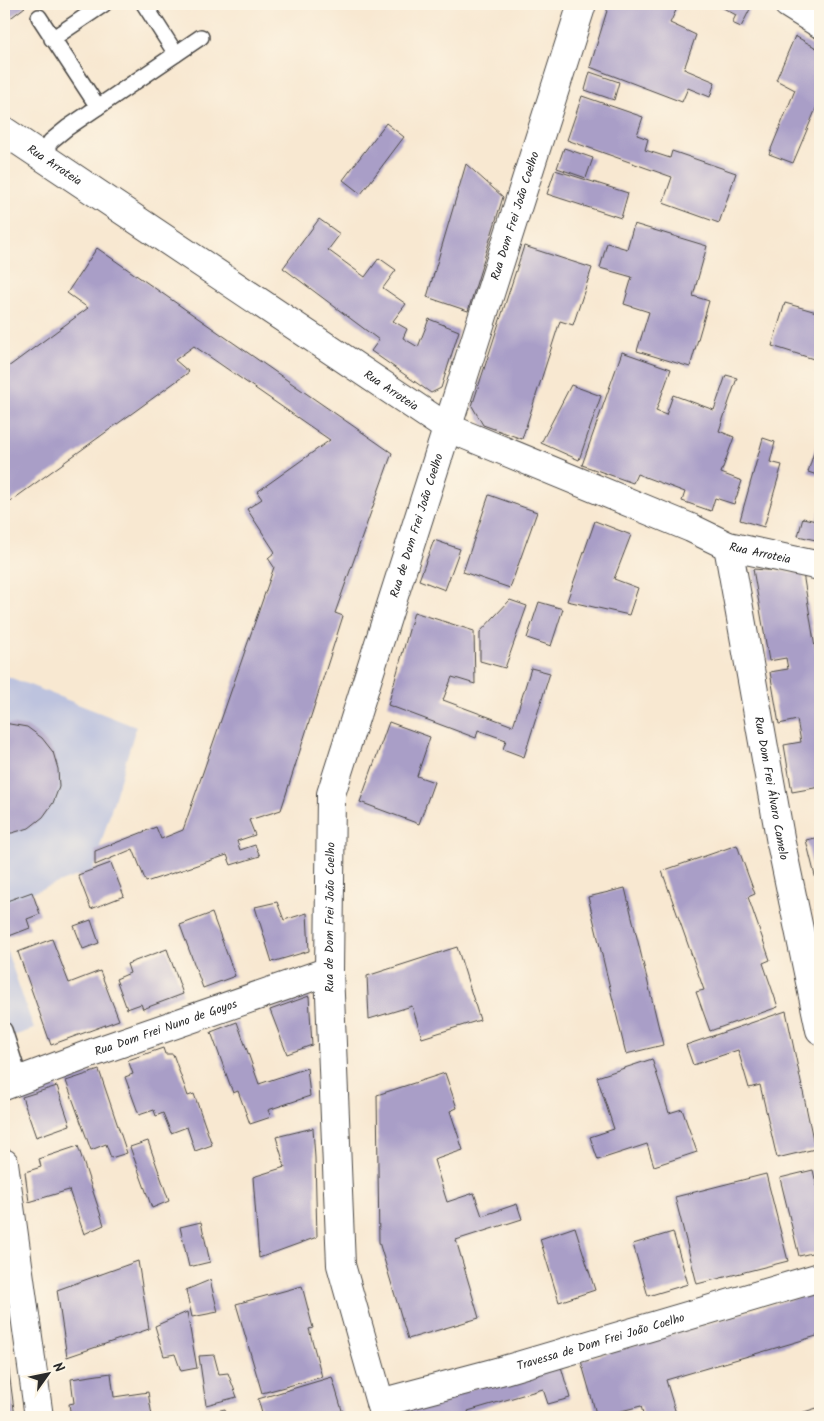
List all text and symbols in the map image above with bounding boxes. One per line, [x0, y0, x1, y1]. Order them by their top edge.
street label: Rua Arroteia [23, 140, 86, 191]
street label: Rua Dom Frei João Coelho [486, 149, 545, 283]
street label: Rua Arroteia [360, 365, 422, 416]
street label: Rua de Dom Frei João Coelho [385, 451, 449, 600]
street label: Rua Arroteia [727, 538, 793, 569]
street label: Rua Dom Frei Álvaro Camelo [749, 715, 793, 862]
street label: Rua de Dom Frei João Coelho [320, 842, 340, 993]
street label: Rua Dom Frei Nuno de Goyos [92, 994, 240, 1061]
street label: Travessa de Dom Frei João Coelho [514, 1308, 687, 1376]
north arrow [22, 1348, 72, 1398]
text: N [46, 1358, 70, 1377]

